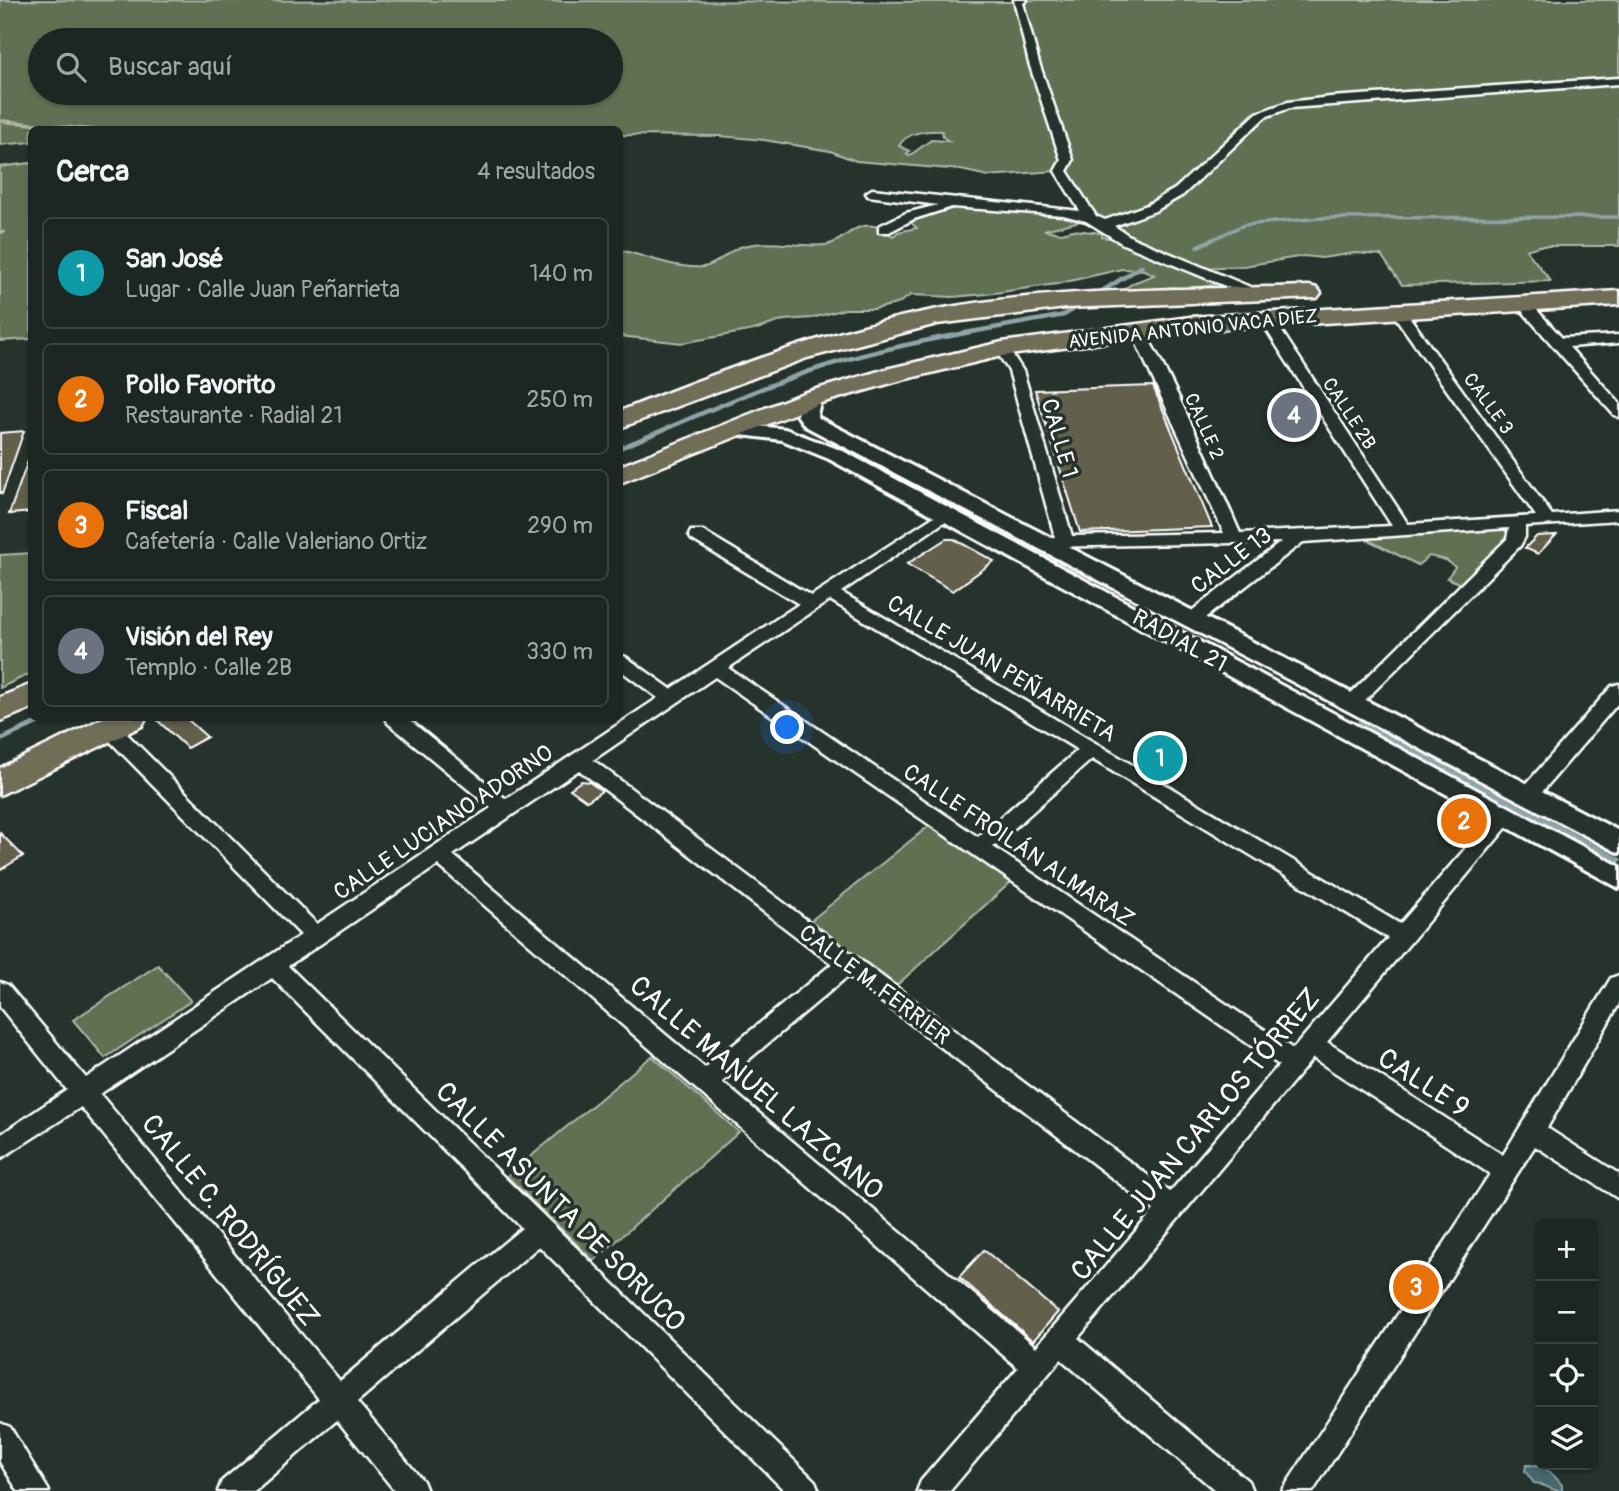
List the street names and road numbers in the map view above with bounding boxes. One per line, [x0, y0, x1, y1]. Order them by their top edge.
street label: AVENIDA ANTONIO VACA DIEZ [1067, 304, 1319, 354]
street label: CALLE 3 [1458, 368, 1518, 439]
street label: CALLE 2B [1317, 373, 1381, 454]
street label: CALLE 2 [1179, 389, 1229, 463]
street label: CALLE 1 [1034, 395, 1085, 481]
street label: CALLE 13 [1185, 521, 1278, 600]
street label: CALLE JUAN PEÑARRIETA [882, 588, 1122, 748]
street label: RADIAL 21 [1127, 603, 1232, 678]
street label: CALLE LUCIANO ADORNO [328, 738, 558, 907]
street label: CALLE FROILÁN ALMARAZ [898, 757, 1140, 934]
street label: CALLE M. FERRIER [793, 918, 956, 1051]
street label: CALLE MANUEL LAZCANO [622, 968, 890, 1208]
street label: CALLE JUAN CARLOS TÓRREZ [1064, 982, 1329, 1288]
street label: CALLE 9 [1371, 1041, 1476, 1126]
street label: CALLE ASUNTA DE SORUCO [428, 1075, 692, 1339]
street label: CALLE C. RODRÍGUEZ [133, 1108, 326, 1334]

